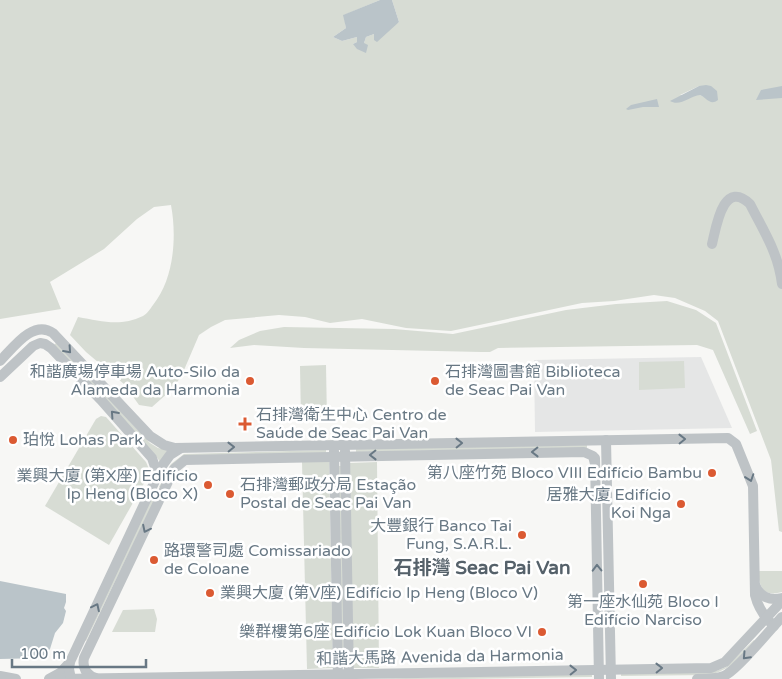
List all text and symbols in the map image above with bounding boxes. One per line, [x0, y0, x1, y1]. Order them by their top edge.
one-way arrow [62, 344, 71, 353]
place label: 和諧廣場停車場 Auto-Silo da Alameda da Harmonia [30, 362, 240, 400]
place label: 石排灣圖書館 Biblioteca de Seac Pai Van [445, 362, 620, 400]
marker: 和諧廣場停車場 Auto-Silo da Alameda da Harmonia [244, 375, 256, 387]
marker: 石排灣圖書館 Biblioteca de Seac Pai Van [429, 375, 441, 387]
place label: 石排灣衛生中心 Centro de Saúde de Seac Pai Van [256, 405, 447, 443]
one-way arrow [110, 410, 119, 419]
marker: 石排灣衛生中心 Centro de Saúde de Seac Pai Van [238, 417, 252, 431]
place label: 珀悅 Lohas Park [23, 430, 143, 450]
marker: 珀悅 Lohas Park [7, 434, 19, 446]
one-way arrow [678, 434, 686, 444]
one-way arrow [455, 437, 463, 448]
one-way arrow [227, 441, 235, 452]
one-way arrow [531, 447, 539, 458]
one-way arrow [368, 450, 376, 460]
place label: 第八座竹苑 Bloco VIII Edifício Bambu [427, 463, 702, 483]
place label: 業興大廈 (第X座) Edifício Ip Heng (Bloco X) [17, 466, 198, 504]
marker: 第八座竹苑 Bloco VIII Edifício Bambu [706, 467, 718, 479]
one-way arrow [744, 473, 754, 482]
place label: 石排灣郵政分局 Estação Postal de Seac Pai Van [240, 475, 416, 513]
marker: 業興大廈 (第X座) Edifício Ip Heng (Bloco X) [202, 479, 214, 491]
place label: 居雅大廈 Edifício Koi Nga [546, 485, 671, 523]
marker: 石排灣郵政分局 Estação Postal de Seac Pai Van [224, 488, 236, 500]
marker: 居雅大廈 Edifício Koi Nga [675, 498, 687, 510]
place label: 大豐銀行 Banco Tai Fung, S.A.R.L. [370, 516, 512, 554]
one-way arrow [141, 524, 152, 533]
marker: 大豐銀行 Banco Tai Fung, S.A.R.L. [516, 529, 528, 541]
place label: 路環警司處 Comissariado de Coloane [164, 541, 351, 579]
marker: 路環警司處 Comissariado de Coloane [148, 554, 160, 566]
district label: 石排灣 Seac Pai Van [393, 557, 571, 579]
one-way arrow [592, 564, 602, 572]
marker: 第一座水仙苑 Bloco I Edifício Narciso [637, 578, 649, 590]
place label: 業興大廈 (第V座) Edifício Ip Heng (Bloco V) [220, 583, 538, 603]
marker: 業興大廈 (第V座) Edifício Ip Heng (Bloco V) [204, 587, 216, 599]
place label: 第一座水仙苑 Bloco I Edifício Narciso [567, 592, 719, 630]
one-way arrow [90, 603, 100, 612]
place label: 樂群樓第6座 Edifício Lok Kuan Bloco VI [239, 622, 532, 642]
marker: 樂群樓第6座 Edifício Lok Kuan Bloco VI [536, 626, 548, 638]
scale bar [12, 636, 146, 668]
text: 100 m [20, 645, 66, 663]
street label: 和諧大馬路 Avenida da Harmonia [316, 645, 564, 669]
one-way arrow [743, 651, 752, 660]
one-way arrow [655, 663, 663, 674]
one-way arrow [569, 665, 577, 675]

